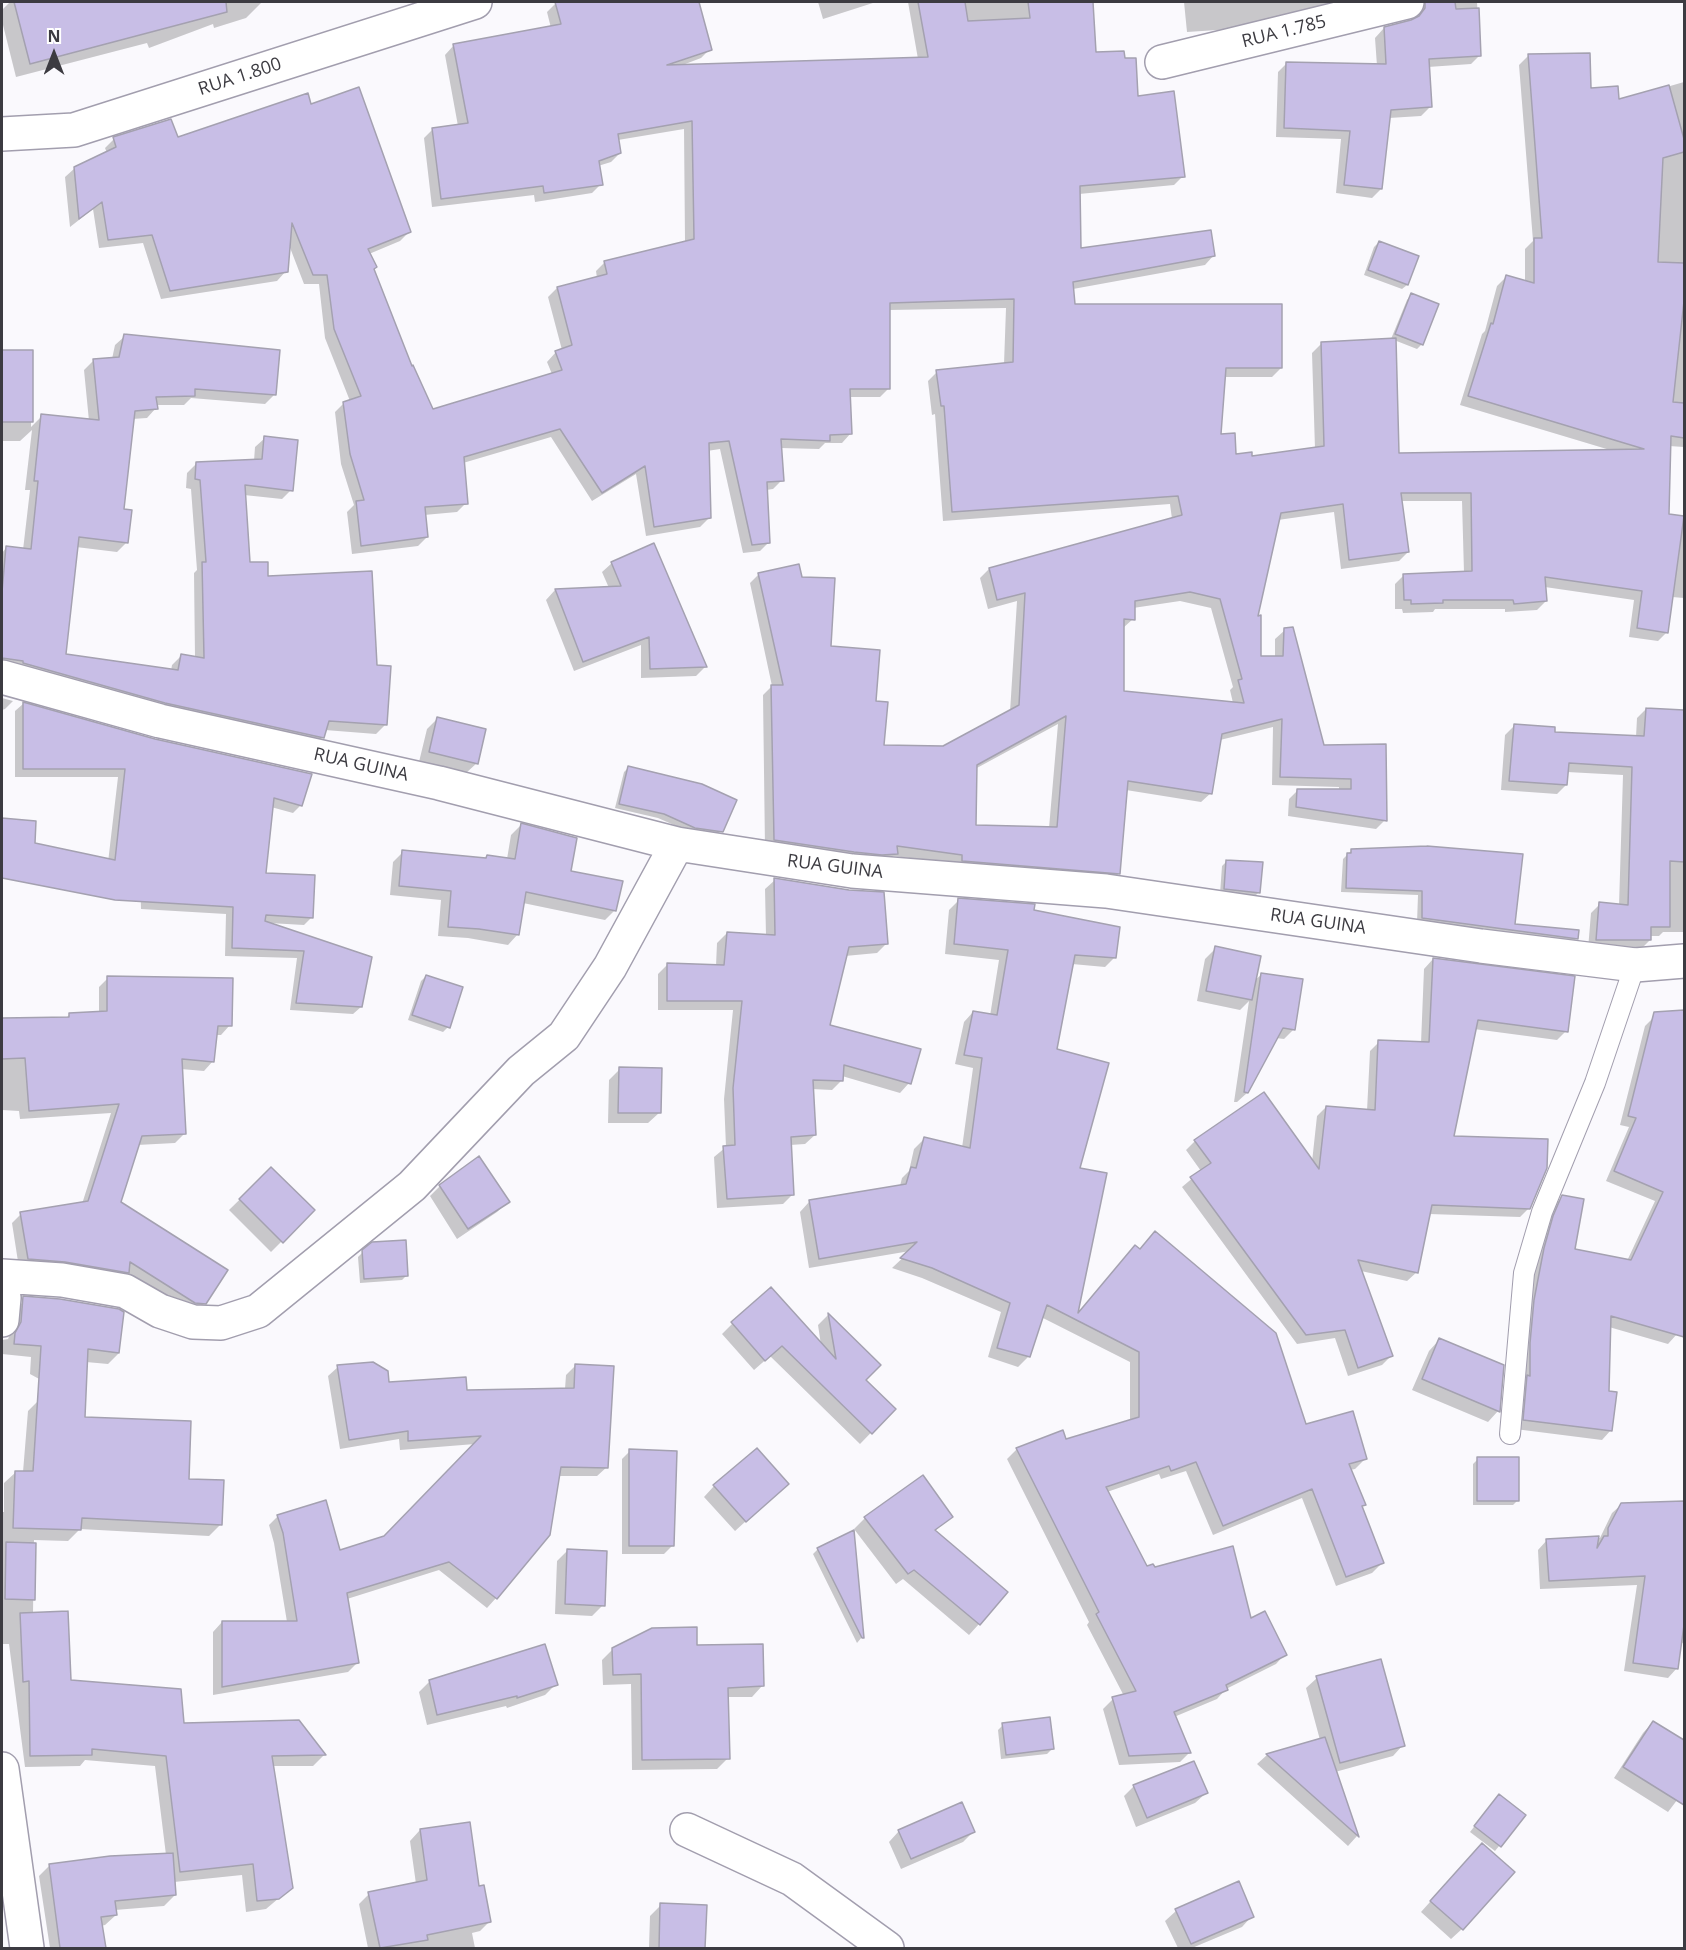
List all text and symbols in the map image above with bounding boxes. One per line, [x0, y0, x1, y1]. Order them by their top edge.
street label: RUA 1.785 [1240, 11, 1328, 53]
north arrow [24, 24, 84, 84]
text: N [47, 25, 61, 47]
street label: RUA 1.800 [196, 53, 284, 101]
street label: RUA GUINA [312, 744, 410, 786]
street label: RUA GUINA [786, 850, 884, 884]
street label: RUA GUINA [1269, 905, 1367, 939]

